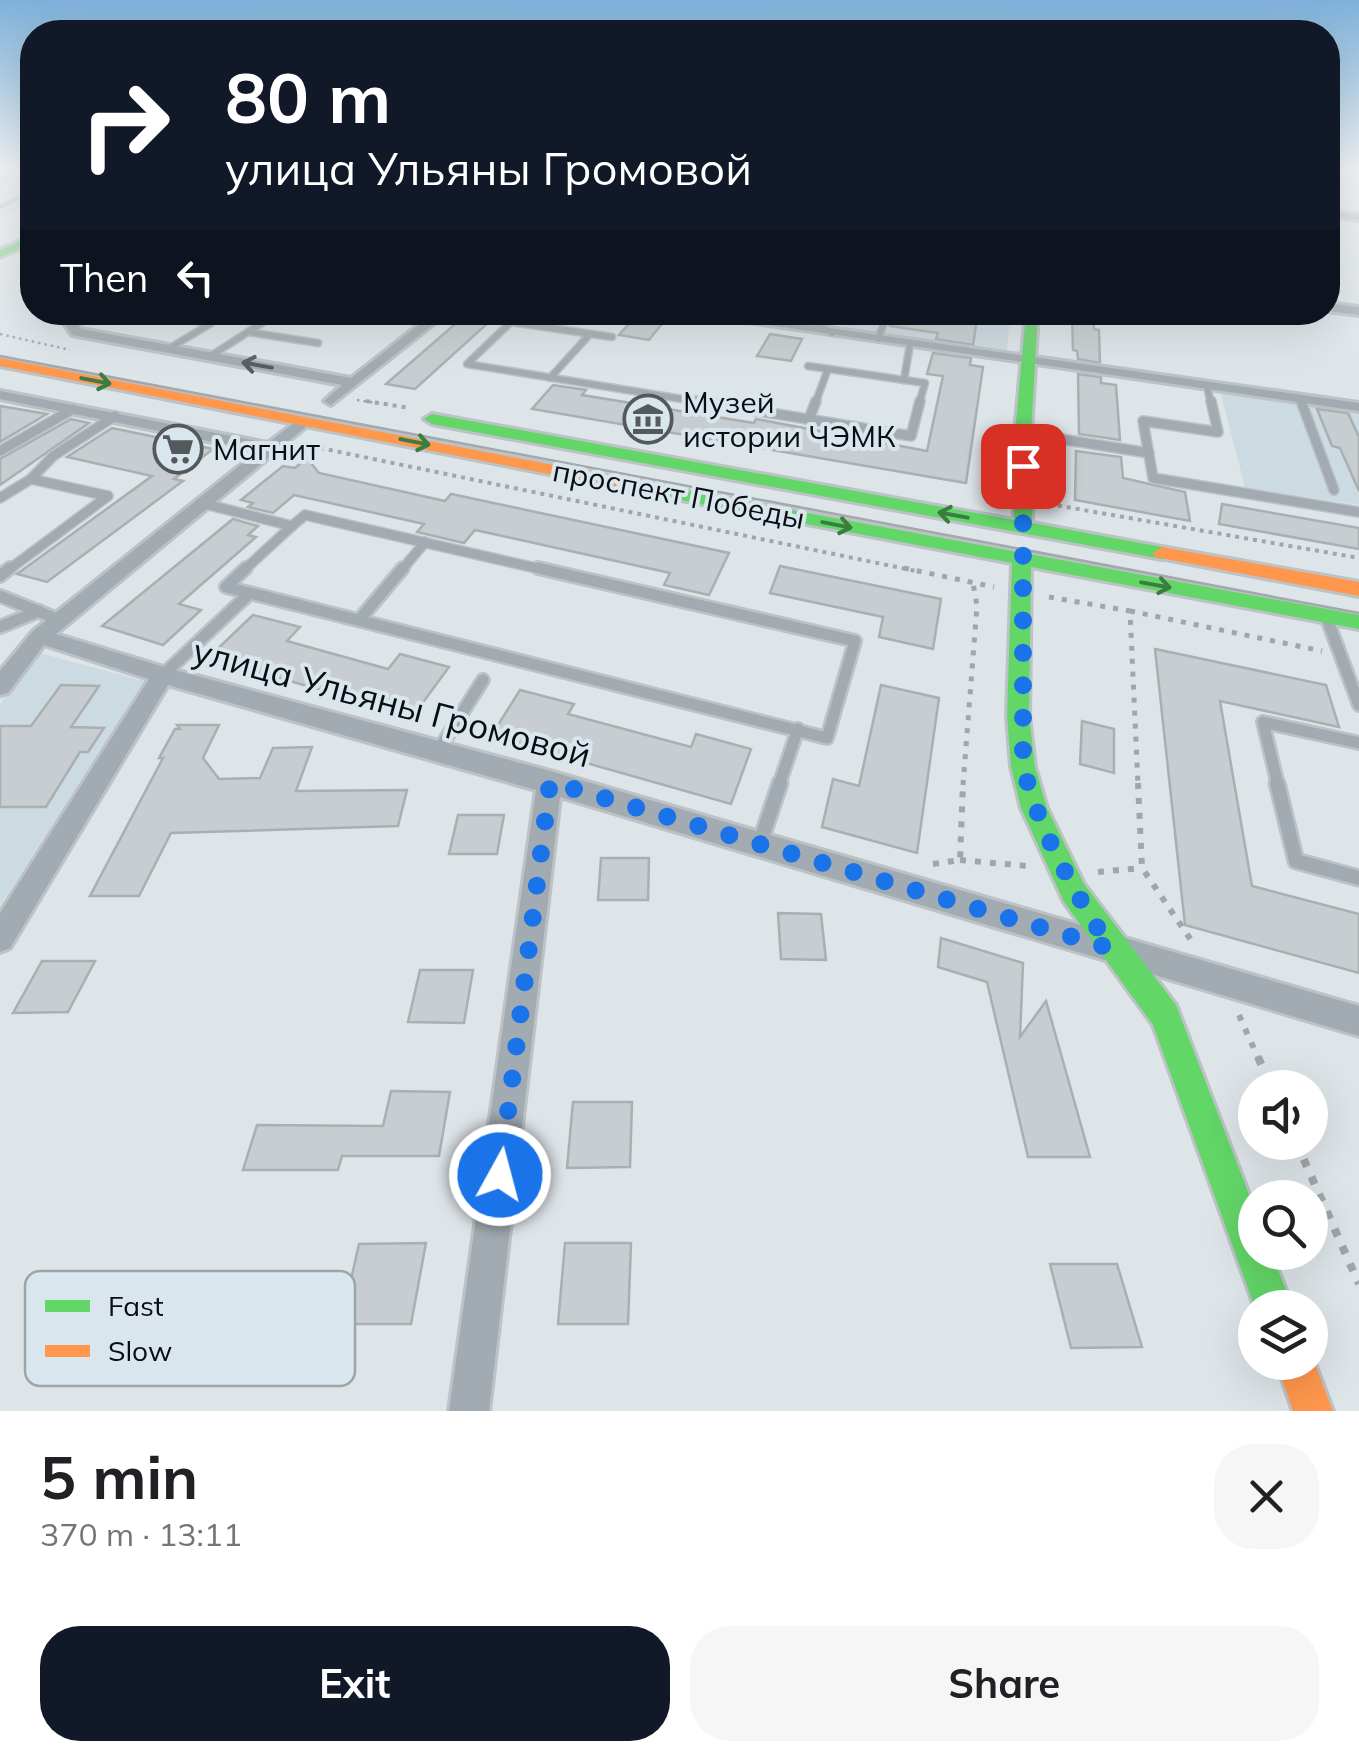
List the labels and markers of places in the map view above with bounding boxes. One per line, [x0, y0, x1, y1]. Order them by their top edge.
place label: Музей истории ЧЭМК [683, 383, 896, 455]
museum icon: Музей истории ЧЭМК [622, 393, 674, 445]
supermarket icon: Магнит [152, 423, 204, 475]
pin [981, 424, 1066, 509]
place label: Магнит [213, 430, 320, 468]

